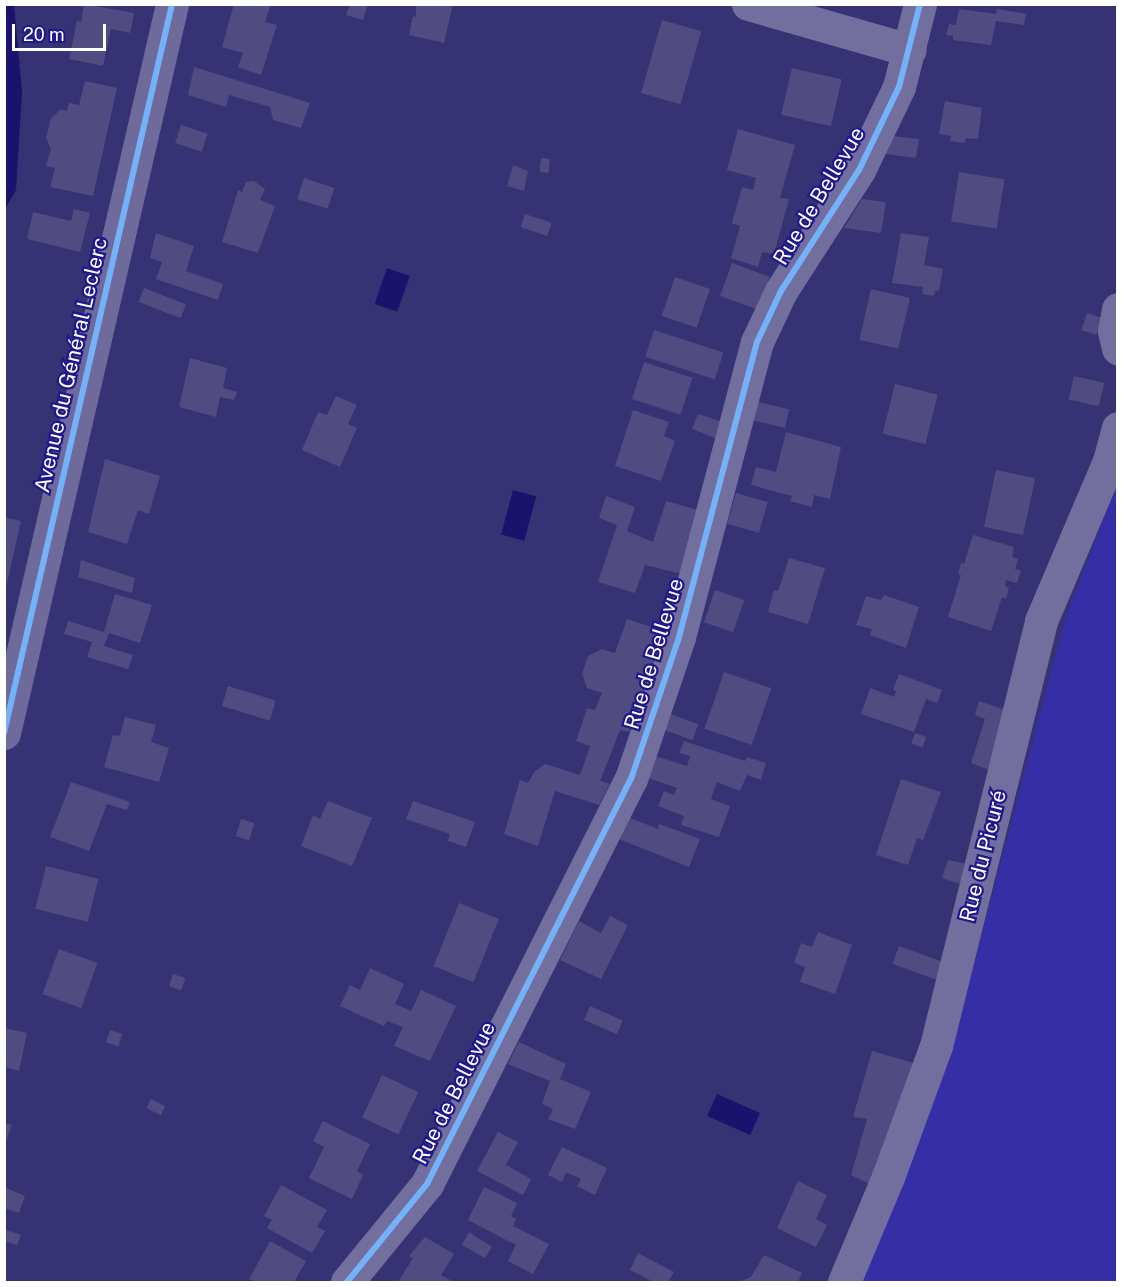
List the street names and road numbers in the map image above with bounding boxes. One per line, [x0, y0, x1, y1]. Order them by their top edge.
street label: Rue de Bellevue [768, 122, 870, 270]
street label: Avenue du Général Leclerc [29, 235, 113, 495]
street label: Rue de Bellevue [619, 575, 689, 733]
street label: Rue du Picuré [954, 787, 1012, 925]
street label: Rue de Bellevue [407, 1017, 501, 1169]

